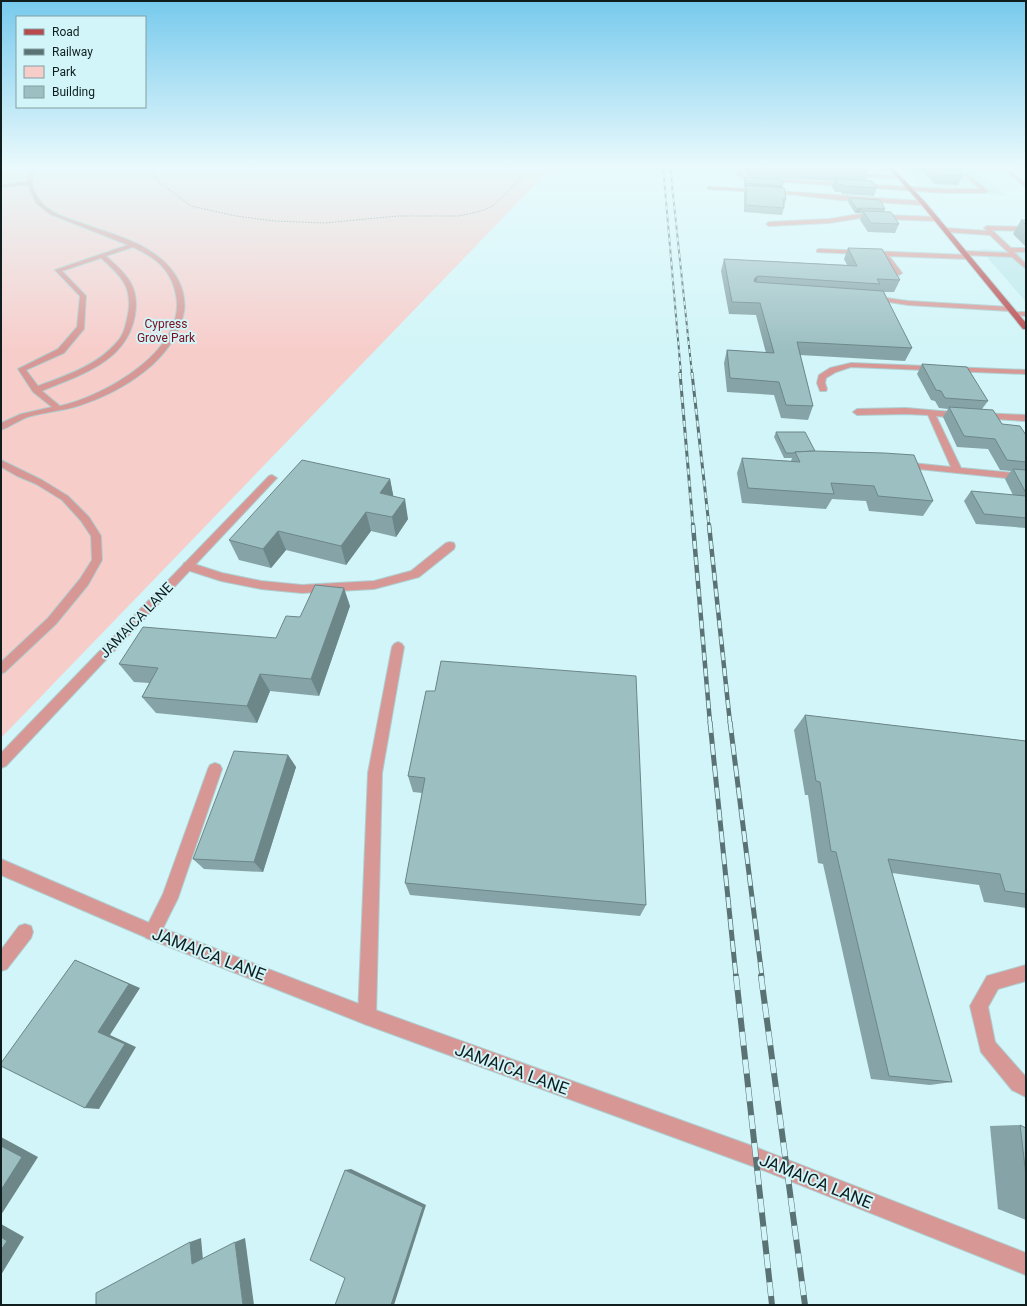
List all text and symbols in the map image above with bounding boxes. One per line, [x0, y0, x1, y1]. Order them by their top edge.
legend [16, 16, 146, 108]
text: Road [52, 25, 80, 39]
text: Railway [52, 45, 93, 59]
text: Park [52, 65, 77, 79]
text: Building [52, 85, 95, 99]
park label: Cypress Grove Park [137, 317, 196, 345]
street label: JAMAICA LANE [96, 579, 176, 661]
street label: JAMAICA LANE [150, 923, 269, 985]
street label: JAMAICA LANE [452, 1039, 572, 1099]
street label: JAMAICA LANE [757, 1149, 875, 1213]

